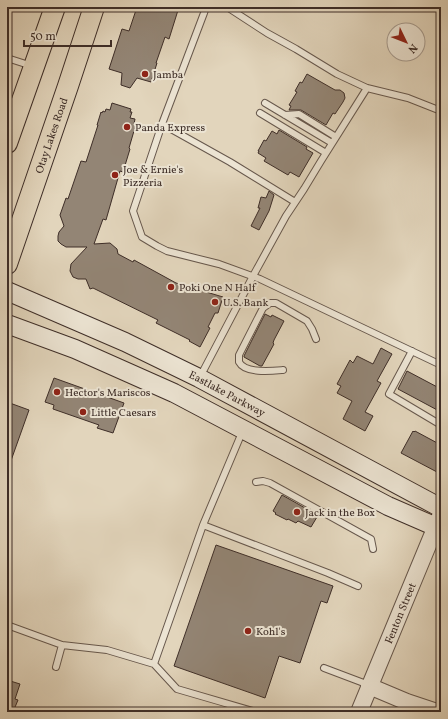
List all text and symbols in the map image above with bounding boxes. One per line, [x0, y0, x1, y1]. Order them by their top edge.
scale bar [24, 22, 111, 48]
north arrow [386, 22, 426, 62]
text: 50 m [30, 29, 56, 45]
text: N [404, 40, 420, 56]
place label: Jamba [153, 68, 184, 83]
marker: Jamba [140, 69, 150, 79]
street label: Otay Lakes Road [33, 96, 72, 176]
place label: Panda Express [135, 121, 205, 136]
marker: Panda Express [122, 122, 132, 132]
place label: Joe & Ernie's Pizzeria [123, 163, 184, 191]
marker: Joe & Ernie's Pizzeria [110, 170, 120, 180]
place label: Poki One N Half [179, 281, 257, 296]
marker: Poki One N Half [166, 282, 176, 292]
place label: U.S. Bank [223, 296, 268, 311]
marker: U.S. Bank [210, 297, 220, 307]
street label: Eastlake Parkway [186, 368, 268, 421]
place label: Hector's Mariscos [65, 386, 151, 401]
marker: Hector's Mariscos [52, 387, 62, 397]
place label: Little Caesars [91, 406, 156, 421]
marker: Little Caesars [78, 407, 88, 417]
place label: Jack in the Box [305, 506, 375, 521]
marker: Jack in the Box [292, 507, 302, 517]
street label: Fenton Street [382, 581, 421, 646]
place label: Kohl's [256, 625, 286, 640]
marker: Kohl's [243, 626, 253, 636]

